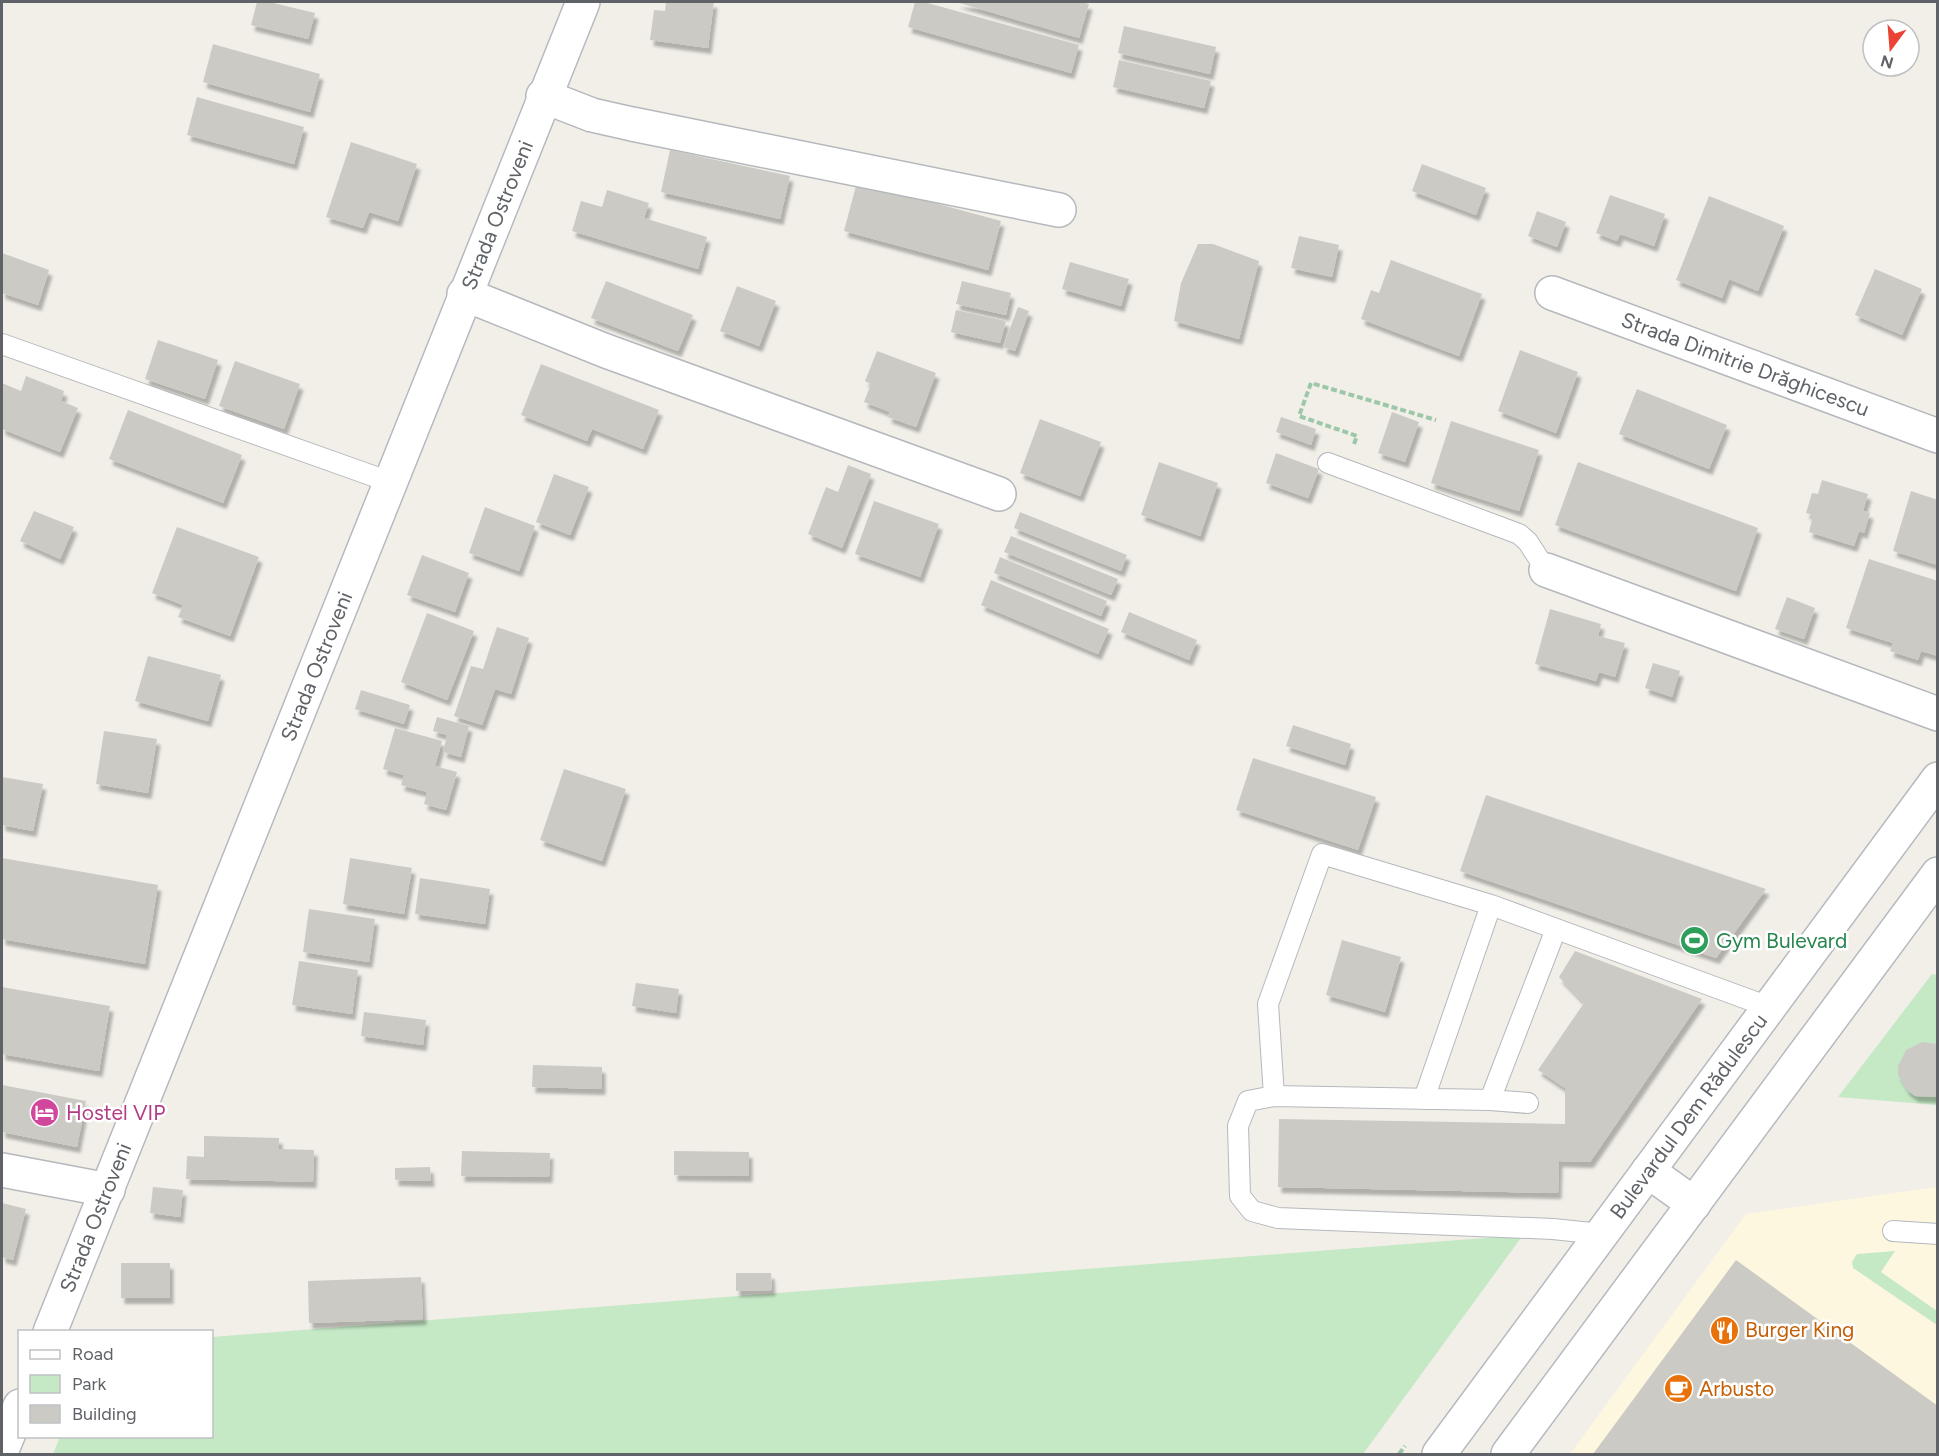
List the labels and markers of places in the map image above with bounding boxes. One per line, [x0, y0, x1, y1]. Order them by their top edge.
sports icon: Gym Bulevard [1679, 925, 1711, 957]
place label: Gym Bulevard [1716, 928, 1847, 953]
hotel icon: Hostel VIP [29, 1097, 61, 1129]
place label: Hostel VIP [66, 1100, 165, 1125]
restaurant icon: Burger King [1708, 1314, 1740, 1346]
place label: Burger King [1745, 1317, 1854, 1342]
cafe icon: Arbusto [1662, 1373, 1694, 1405]
place label: Arbusto [1699, 1376, 1774, 1401]

